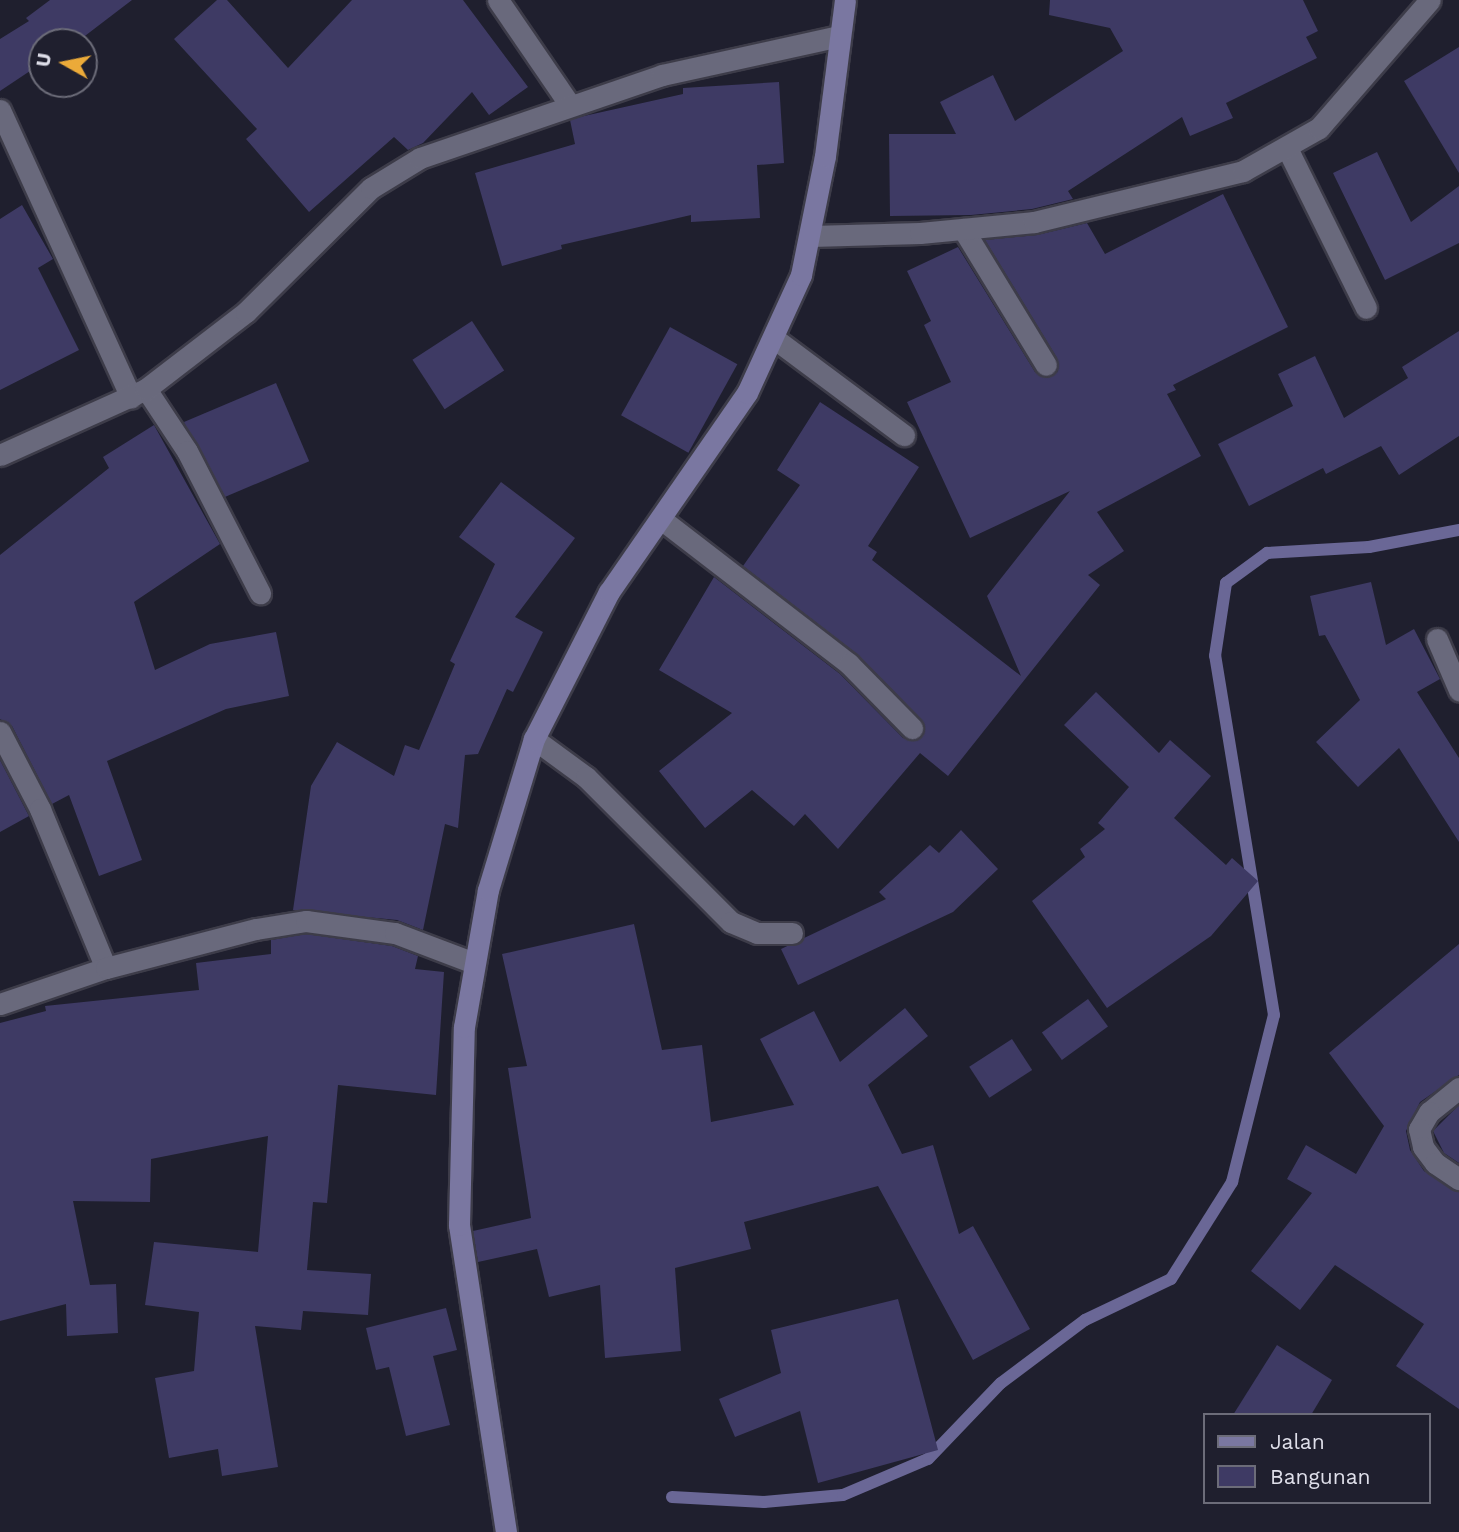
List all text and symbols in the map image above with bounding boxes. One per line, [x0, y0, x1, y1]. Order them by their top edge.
north arrow [28, 28, 98, 98]
text: U [31, 51, 56, 68]
legend [1204, 1413, 1431, 1504]
text: Jalan [1270, 1429, 1325, 1454]
text: Bangunan [1270, 1464, 1371, 1489]

